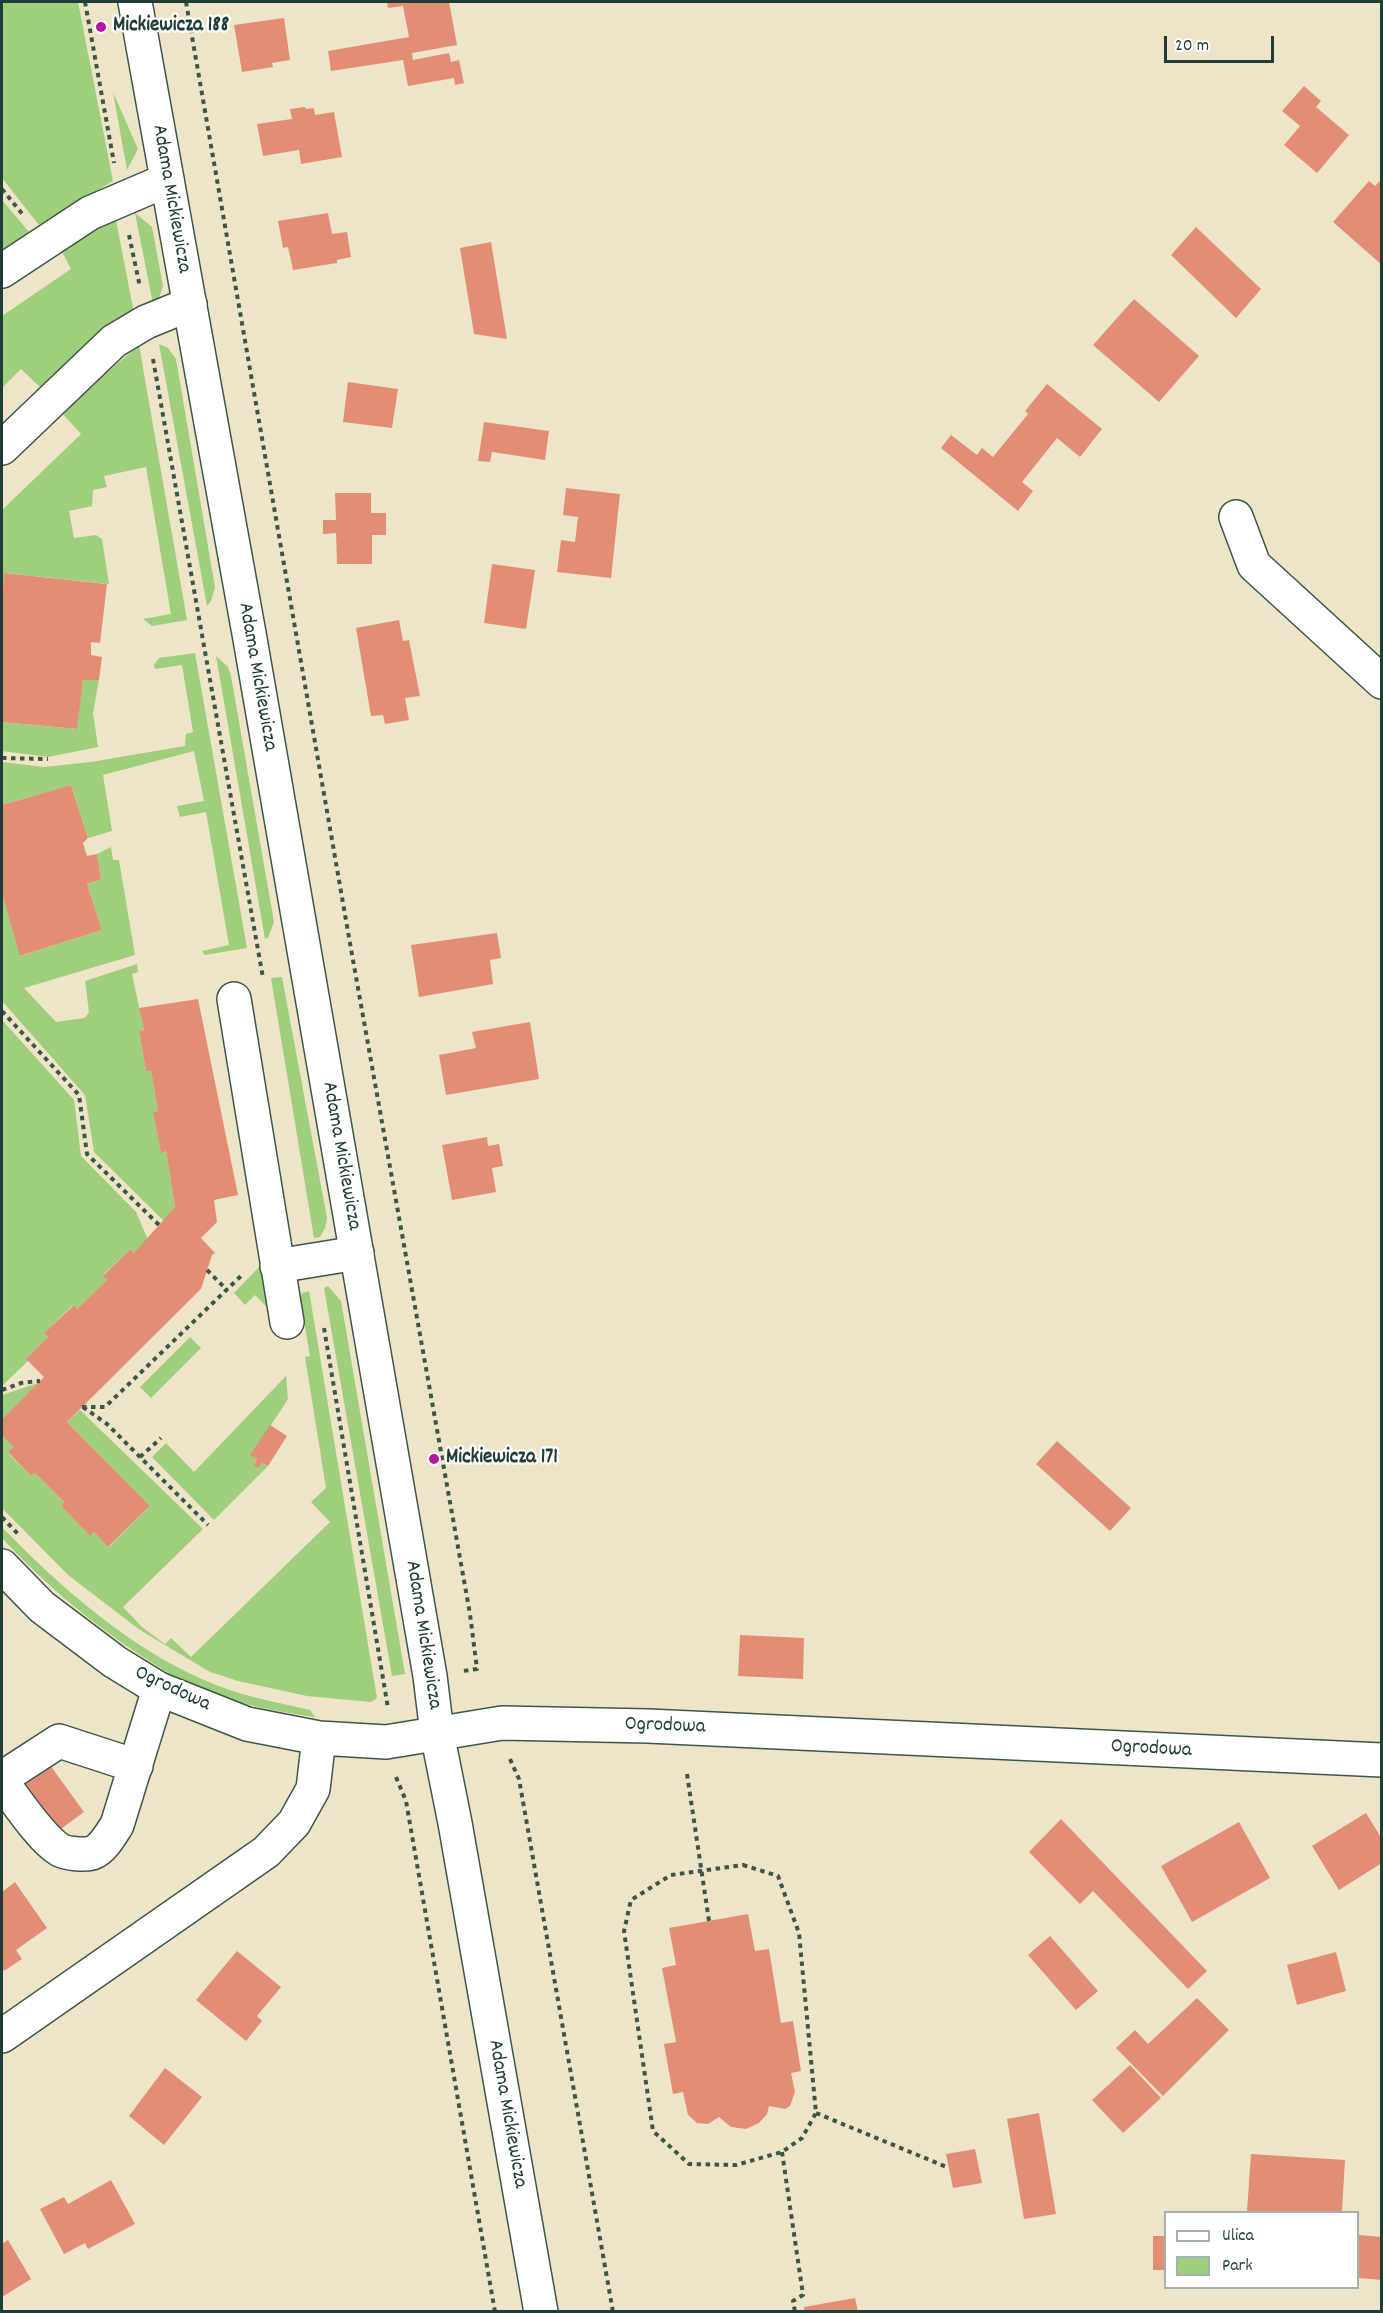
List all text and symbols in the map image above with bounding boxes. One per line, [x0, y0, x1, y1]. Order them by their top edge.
place label: Mickiewicza 188 [113, 14, 229, 40]
marker: Mickiewicza 188 [94, 20, 108, 34]
scale bar [1167, 24, 1276, 62]
text: 20 m [1175, 34, 1209, 59]
street label: Adama Mickiewicza [145, 123, 195, 275]
street label: Adama Mickiewicza [231, 601, 281, 753]
street label: Adama Mickiewicza [315, 1080, 365, 1232]
place label: Mickiewicza 171 [446, 1446, 558, 1472]
marker: Mickiewicza 171 [427, 1452, 441, 1466]
street label: Adama Mickiewicza [398, 1559, 446, 1711]
street label: Ogrodowa [130, 1661, 214, 1719]
street label: Ogrodowa [624, 1713, 706, 1741]
street label: Ogrodowa [1110, 1735, 1192, 1765]
street label: Adama Mickiewicza [481, 2038, 531, 2190]
legend [1164, 2211, 1359, 2289]
text: Ulica [1222, 2224, 1254, 2249]
text: Park [1222, 2254, 1253, 2279]

